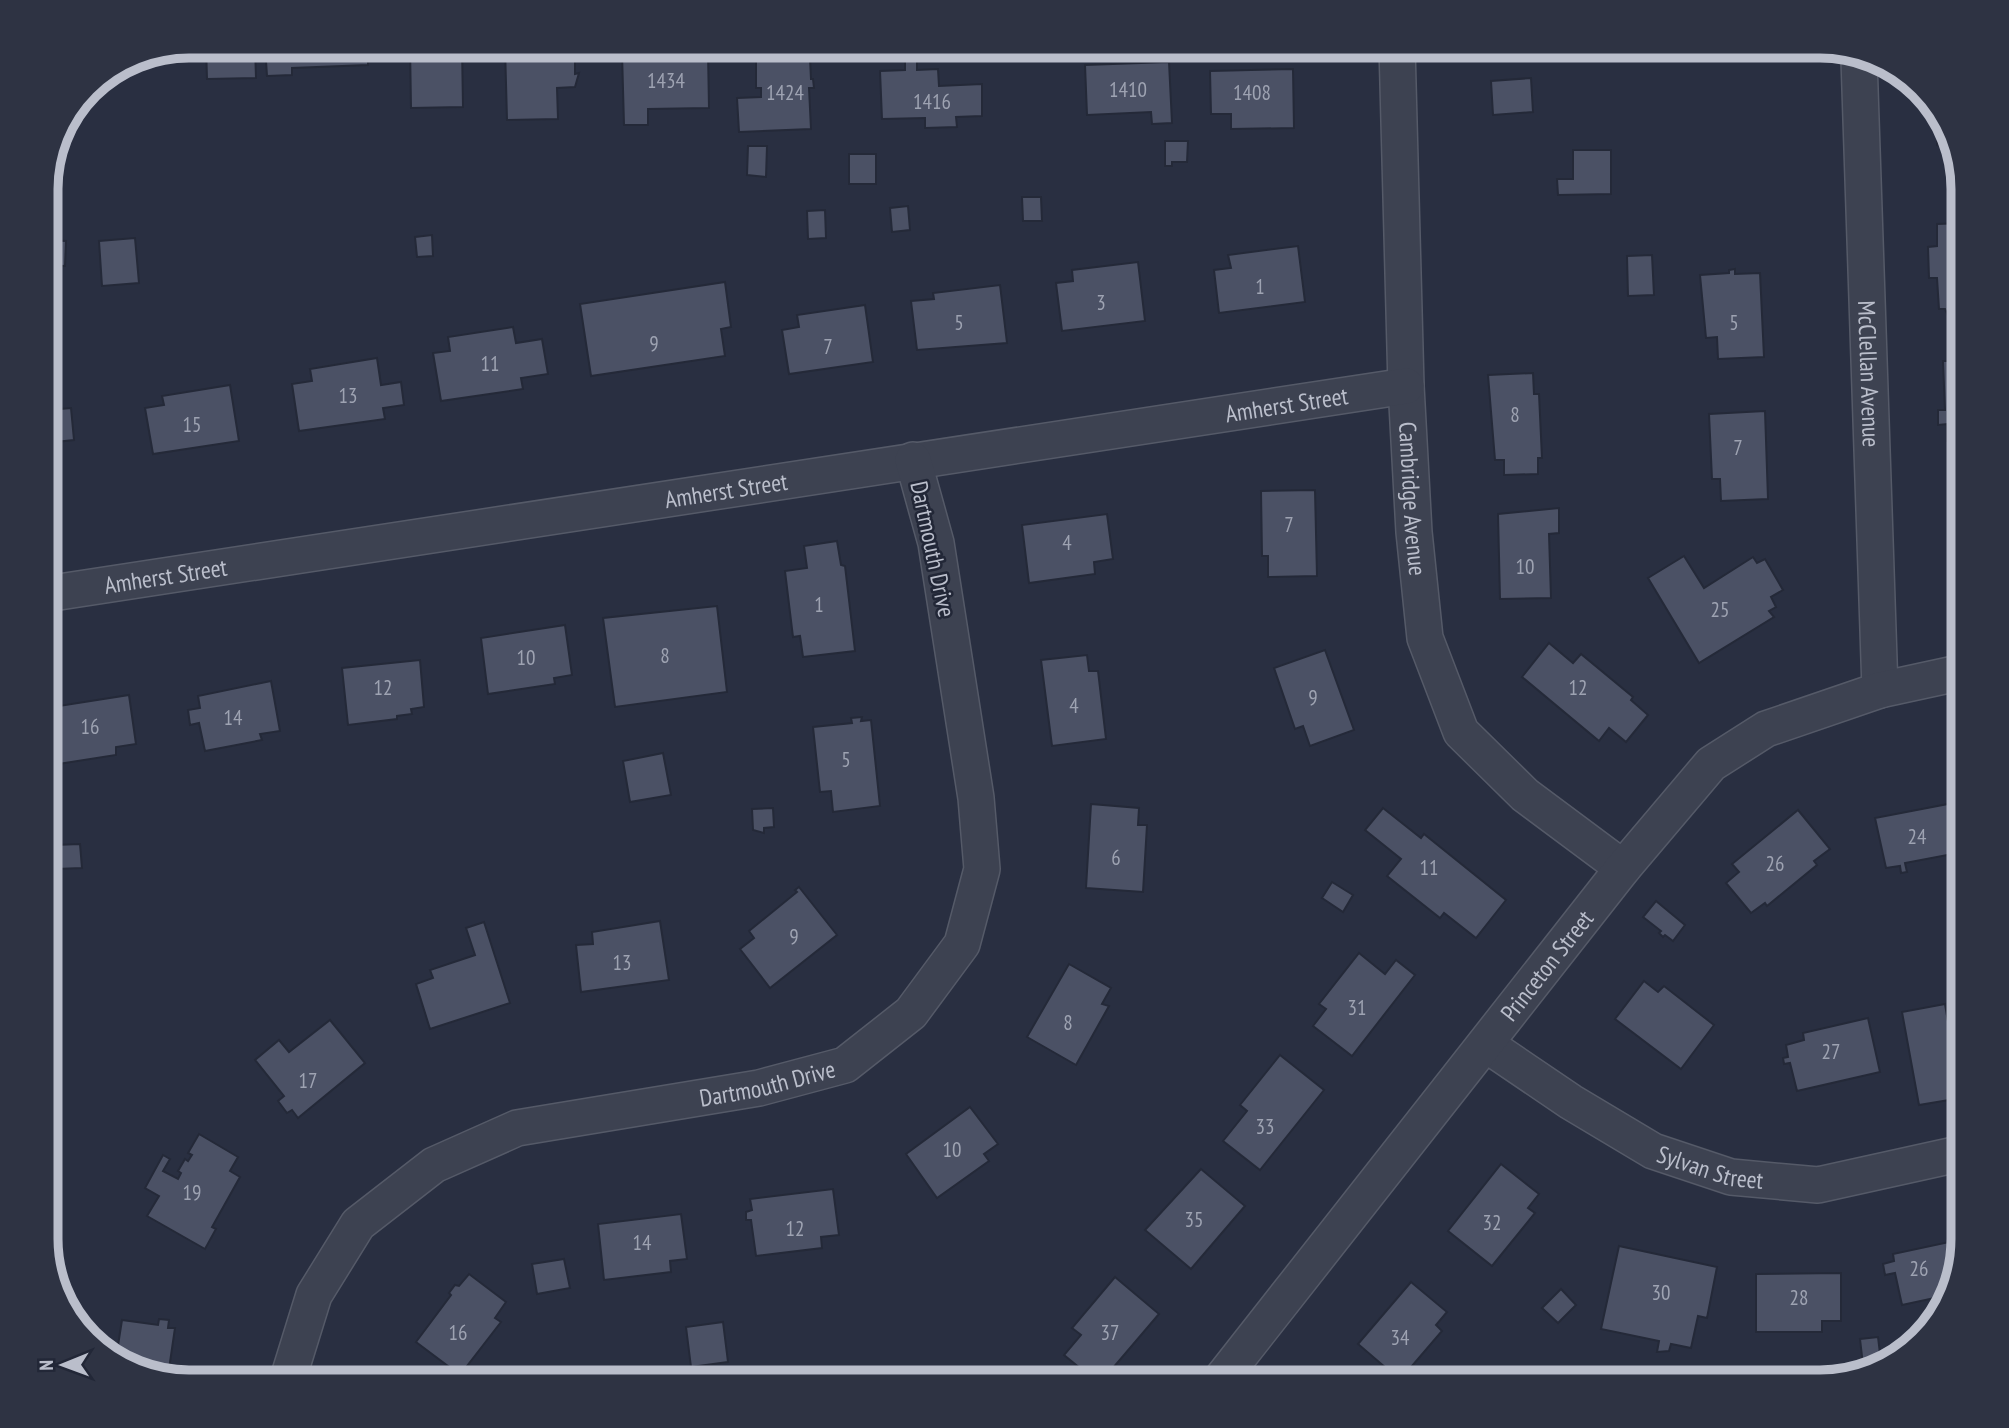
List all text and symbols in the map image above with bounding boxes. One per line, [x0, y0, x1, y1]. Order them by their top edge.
house number: 1434 [647, 67, 685, 94]
house number: 1410 [1109, 76, 1147, 103]
house number: 1424 [766, 79, 804, 106]
house number: 1408 [1233, 79, 1271, 106]
house number: 1416 [913, 88, 951, 115]
house number: 1 [1255, 273, 1265, 300]
house number: 3 [1096, 289, 1106, 316]
street label: McClellan Avenue [1852, 300, 1887, 448]
house number: 5 [954, 309, 964, 336]
house number: 5 [1729, 309, 1739, 336]
house number: 9 [649, 330, 659, 357]
house number: 7 [823, 333, 833, 360]
house number: 11 [481, 350, 499, 377]
street label: Amherst Street [1223, 380, 1350, 429]
house number: 13 [339, 382, 357, 409]
house number: 8 [1510, 401, 1520, 428]
house number: 15 [183, 411, 201, 438]
street label: Cambridge Avenue [1392, 421, 1434, 577]
house number: 7 [1733, 434, 1743, 461]
street label: Amherst Street [663, 465, 790, 515]
street label: Dartmouth Drive [903, 478, 963, 620]
house number: 7 [1284, 511, 1294, 538]
house number: 4 [1062, 529, 1072, 556]
street label: Amherst Street [102, 551, 229, 600]
house number: 10 [1516, 553, 1534, 580]
house number: 1 [814, 591, 824, 618]
house number: 25 [1711, 596, 1729, 623]
house number: 8 [660, 642, 670, 669]
house number: 10 [517, 644, 535, 671]
house number: 12 [374, 674, 392, 701]
house number: 12 [1569, 674, 1587, 701]
house number: 9 [1308, 684, 1318, 711]
house number: 4 [1069, 692, 1079, 719]
house number: 14 [224, 704, 243, 731]
house number: 16 [81, 713, 99, 740]
house number: 5 [841, 746, 851, 773]
house number: 24 [1908, 823, 1927, 850]
house number: 6 [1111, 844, 1121, 871]
house number: 26 [1766, 850, 1784, 877]
house number: 11 [1420, 854, 1438, 881]
street label: Princeton Street [1493, 903, 1600, 1027]
house number: 9 [789, 923, 799, 950]
house number: 13 [613, 949, 631, 976]
house number: 31 [1348, 994, 1366, 1021]
house number: 8 [1063, 1009, 1073, 1036]
house number: 27 [1822, 1038, 1840, 1065]
street label: Dartmouth Drive [697, 1053, 839, 1113]
house number: 17 [299, 1067, 317, 1094]
house number: 33 [1256, 1113, 1274, 1140]
house number: 10 [943, 1136, 961, 1163]
street label: Sylvan Street [1653, 1138, 1765, 1195]
house number: 19 [183, 1179, 201, 1206]
house number: 35 [1185, 1206, 1203, 1233]
house number: 32 [1483, 1209, 1501, 1236]
house number: 12 [786, 1215, 804, 1242]
house number: 14 [633, 1229, 652, 1256]
house number: 26 [1910, 1255, 1928, 1282]
house number: 30 [1652, 1279, 1670, 1306]
house number: 28 [1790, 1284, 1808, 1311]
house number: 16 [449, 1319, 467, 1346]
house number: 37 [1101, 1319, 1119, 1346]
house number: 34 [1391, 1324, 1410, 1351]
north arrow [28, 1330, 98, 1400]
text: N [34, 1360, 58, 1371]

